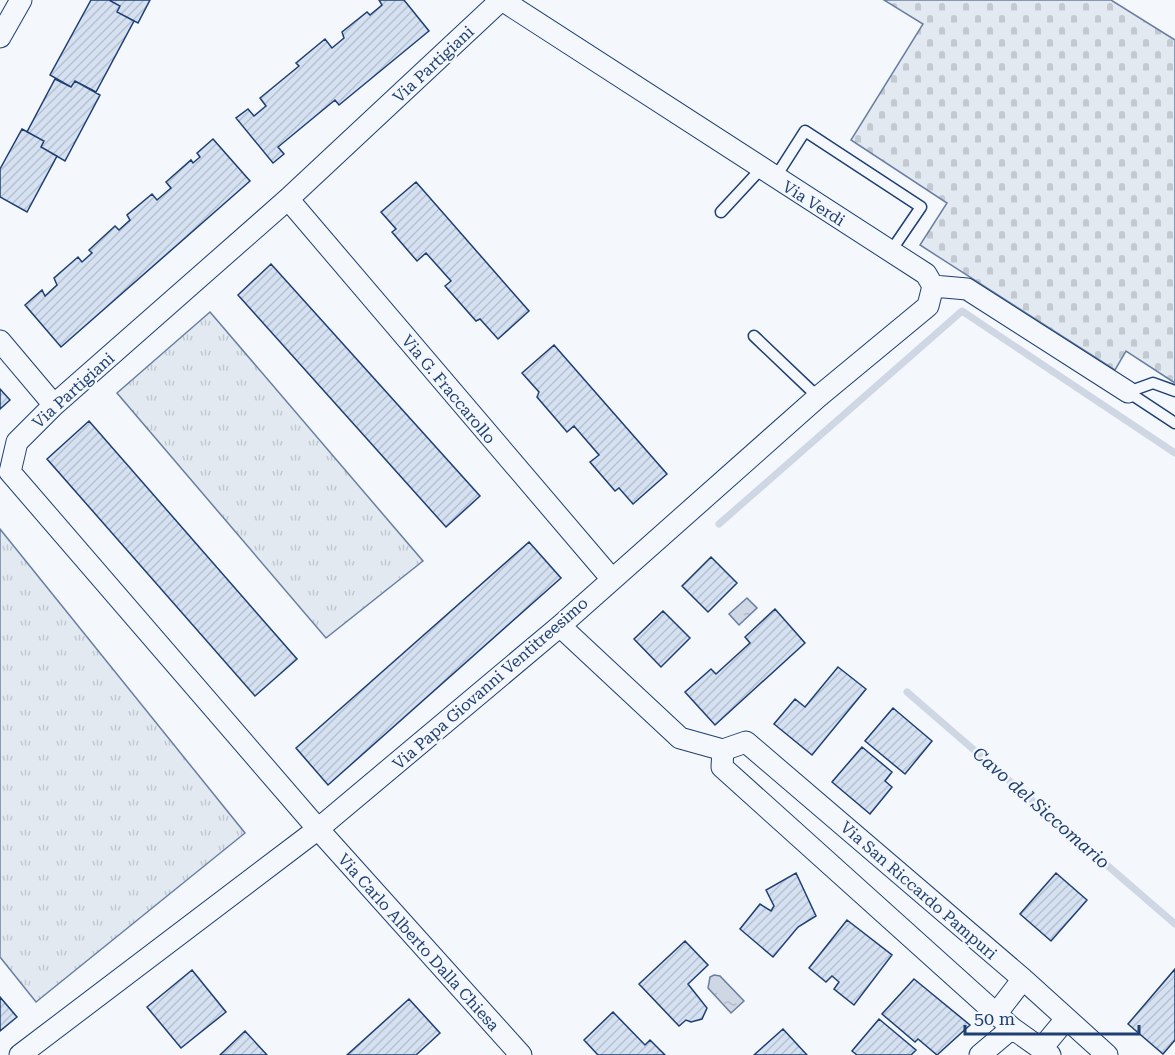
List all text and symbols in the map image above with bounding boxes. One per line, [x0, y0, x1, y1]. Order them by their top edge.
street label: Via Partigiani [389, 22, 478, 107]
street label: Via Verdi [779, 177, 848, 230]
street label: Via G. Fraccarollo [398, 331, 500, 448]
street label: Via Partigiani [28, 349, 118, 432]
street label: Via Papa Giovanni Ventitreesimo [389, 593, 592, 773]
water label: Cavo del Siccomario [969, 743, 1114, 873]
street label: Via San Riccardo Pampuri [837, 817, 1001, 963]
street label: Via Carlo Alberto Dalla Chiesa [334, 850, 504, 1035]
scale bar [965, 998, 1139, 1036]
text: 50 m [974, 1008, 1015, 1029]

